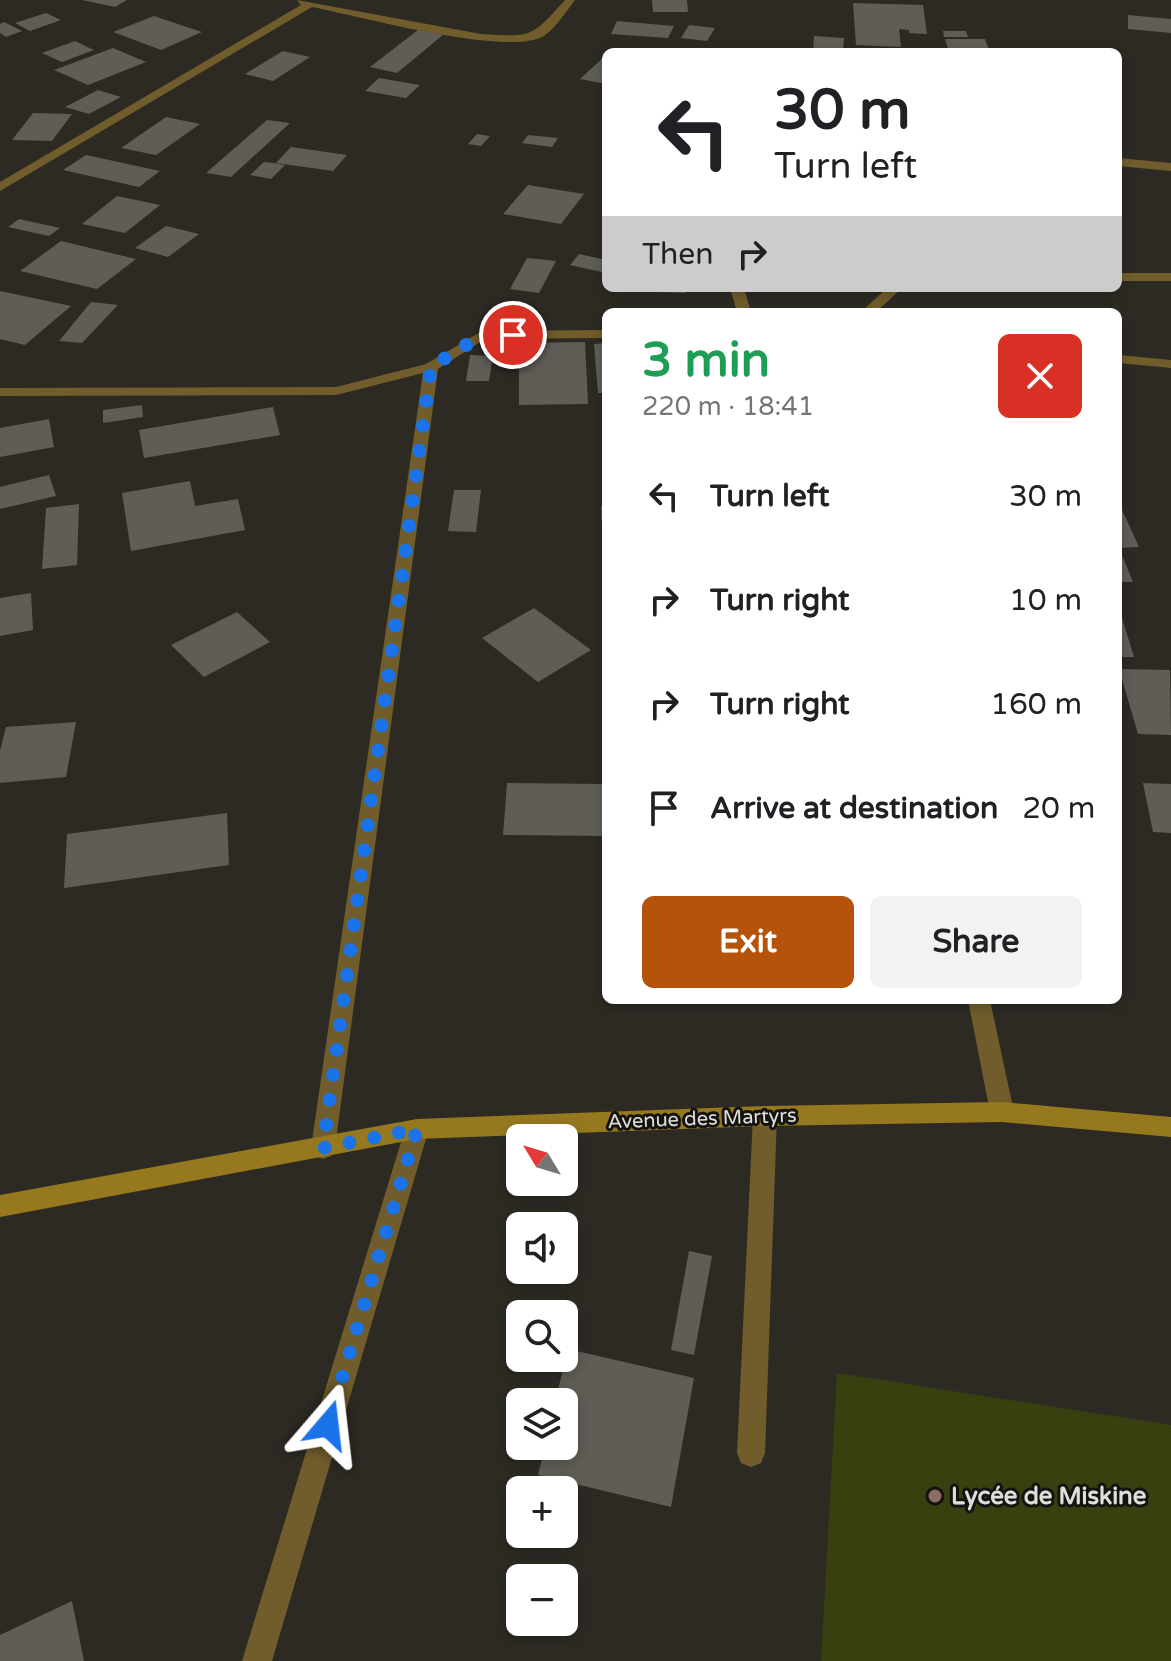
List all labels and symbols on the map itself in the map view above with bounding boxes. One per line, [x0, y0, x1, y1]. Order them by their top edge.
pin [479, 301, 547, 369]
street label: Avenue des Martyrs [607, 1104, 797, 1134]
north arrow [506, 1124, 578, 1196]
position arrow [286, 1383, 370, 1467]
place label: Lycée de Miskine [951, 1482, 1147, 1511]
marker: Lycée de Miskine [926, 1487, 944, 1505]

